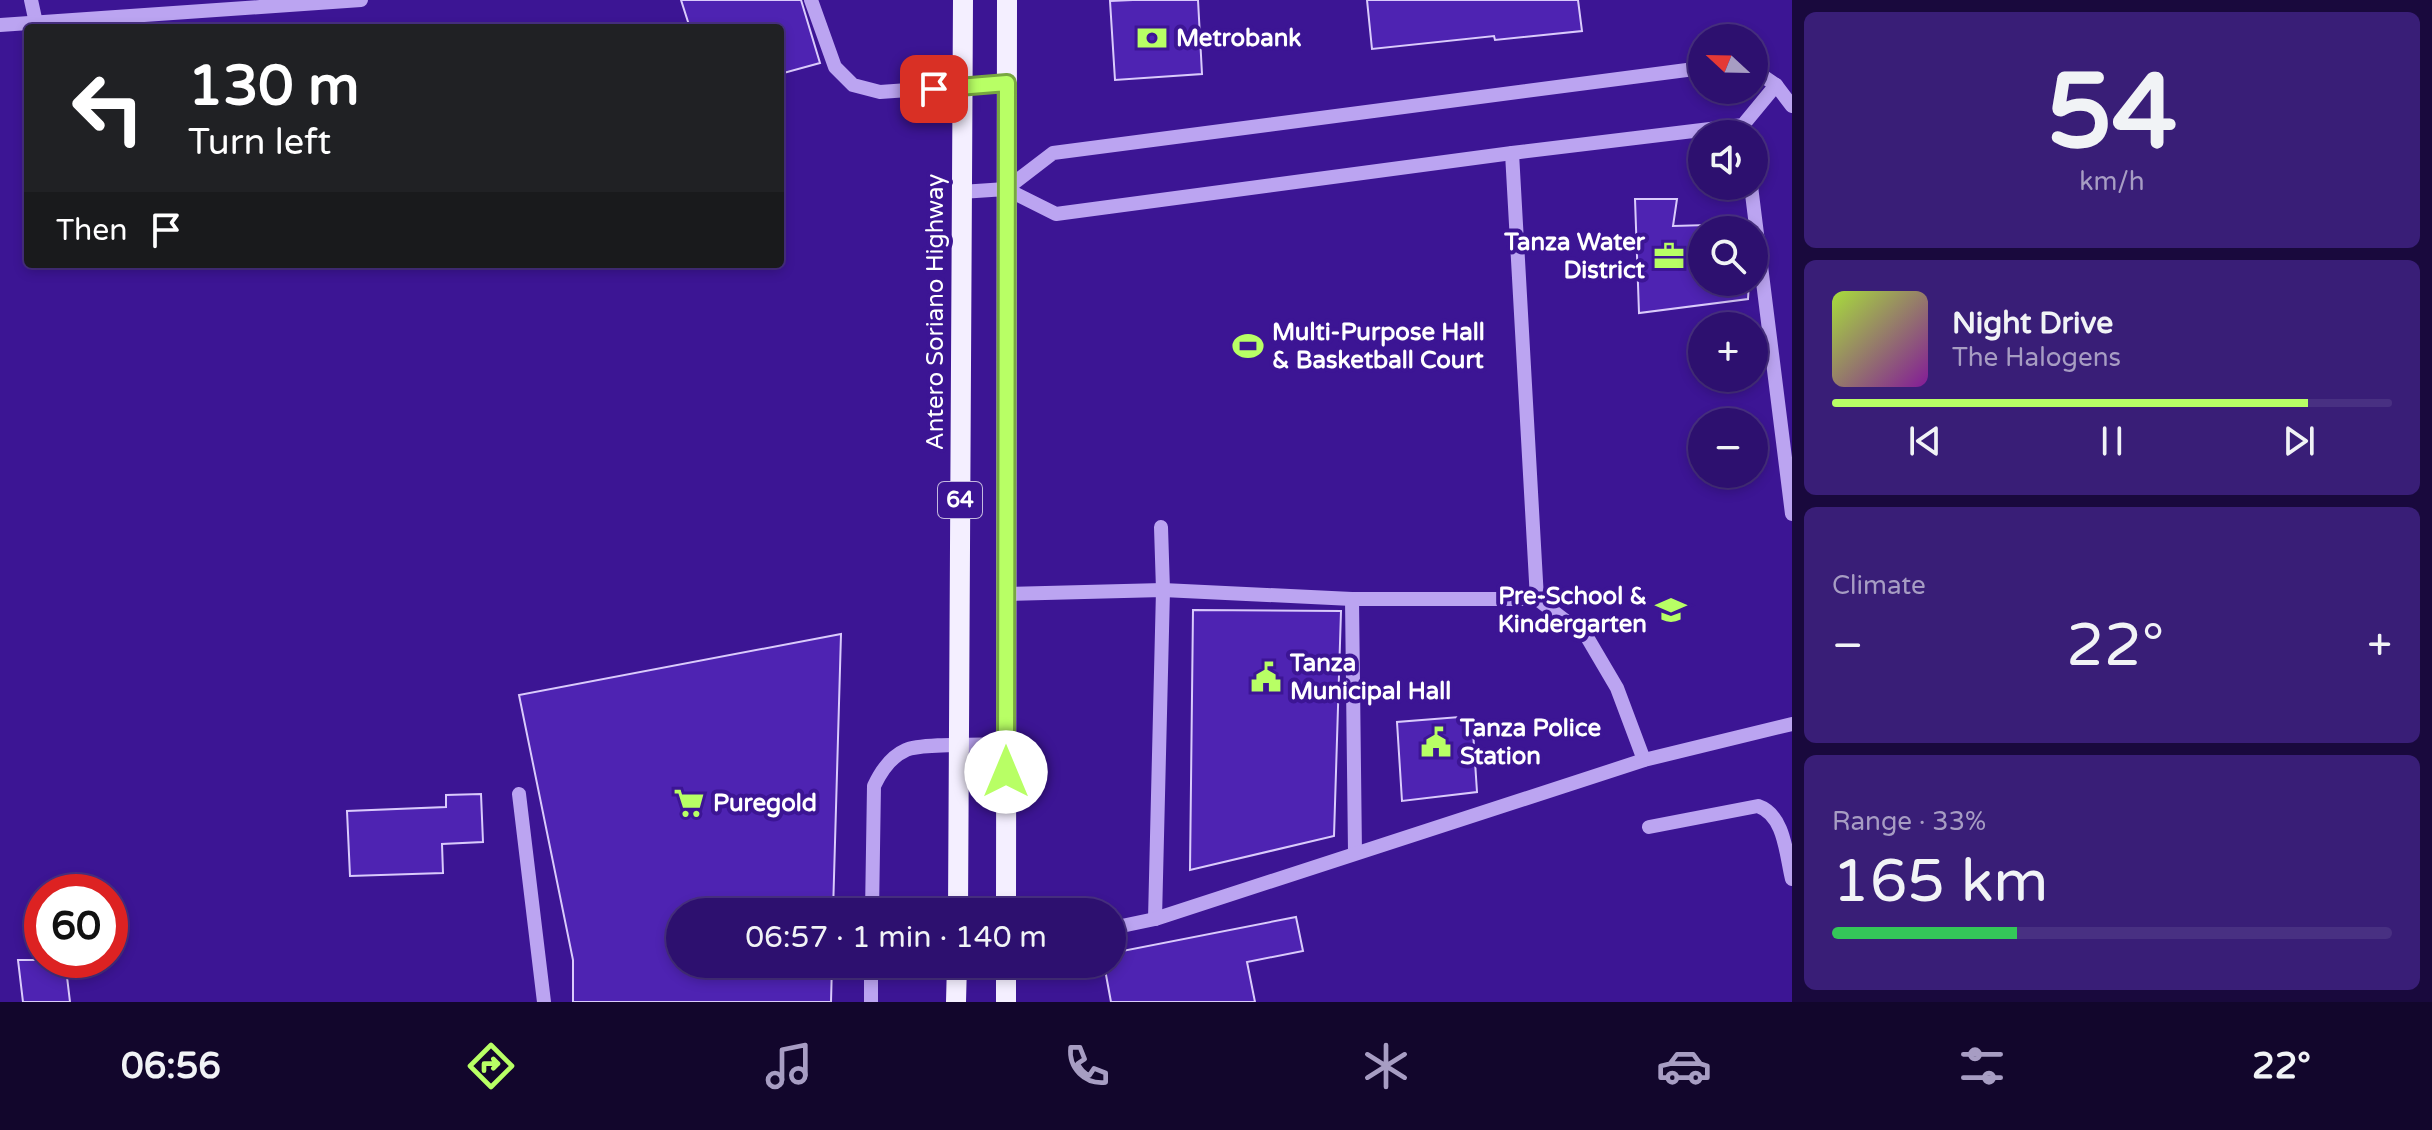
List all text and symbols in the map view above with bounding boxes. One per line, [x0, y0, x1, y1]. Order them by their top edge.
bank icon: Metrobank [1135, 21, 1169, 55]
place label: Metrobank [1176, 24, 1301, 53]
north arrow [1688, 24, 1768, 104]
map controls [1688, 24, 1768, 488]
text: 54 [2047, 51, 2177, 176]
text: 130 m [188, 53, 359, 120]
pin [900, 55, 968, 123]
icon: left [56, 56, 160, 160]
icon: arrive [912, 67, 956, 111]
button: sound [1688, 120, 1768, 200]
text: Turn left [188, 121, 331, 164]
text: km/h [2079, 166, 2145, 197]
street label: Antero Soriano Highway [921, 174, 950, 450]
icon: arrive [144, 208, 188, 252]
text: Then [56, 212, 128, 249]
button: search [1688, 216, 1768, 296]
place label: Tanza Water District [1503, 228, 1646, 285]
office icon: Tanza Water District [1652, 239, 1686, 273]
text: Night Drive [1952, 305, 2113, 342]
button: + [1688, 312, 1768, 392]
place label: Multi-Purpose Hall & Basketball Court [1272, 318, 1485, 375]
sports icon: Multi-Purpose Hall & Basketball Court [1231, 329, 1265, 363]
text: The Halogens [1952, 342, 2121, 373]
button: − [1688, 408, 1768, 488]
icon: previous [1903, 419, 1947, 463]
icon: pause [2090, 419, 2134, 463]
icon: next [2277, 419, 2321, 463]
road number: 64 [938, 482, 982, 518]
text: Climate [1832, 570, 1926, 601]
place label: Pre-School & Kindergarten [1498, 582, 1647, 639]
school or university icon: Pre-School & Kindergarten [1654, 593, 1688, 627]
text: 22° [2066, 610, 2164, 682]
text: − [1832, 620, 1863, 673]
text: + [2367, 620, 2392, 673]
place label: Tanza Municipal Hall [1289, 649, 1451, 706]
public building icon: Tanza Municipal Hall [1249, 660, 1283, 694]
place label: Tanza Police Station [1459, 714, 1602, 771]
public building icon: Tanza Police Station [1419, 725, 1453, 759]
position arrow [964, 730, 1048, 814]
supermarket icon: Puregold [672, 786, 706, 820]
place label: Puregold [713, 789, 817, 818]
text: Range · 33% [1832, 806, 1986, 837]
text: 165 km [1832, 846, 2048, 918]
speed limit sign: 60 [24, 874, 128, 978]
text: 06:57 · 1 min · 140 m [745, 919, 1047, 956]
icon: directions [463, 1038, 519, 1094]
icon: music [761, 1038, 817, 1094]
icon: phone [1059, 1038, 1115, 1094]
icon: climate [1358, 1038, 1414, 1094]
icon: car [1656, 1038, 1712, 1094]
icon: filters [1954, 1038, 2010, 1094]
text: 06:56 [121, 1045, 221, 1088]
text: 22° [2252, 1045, 2311, 1088]

